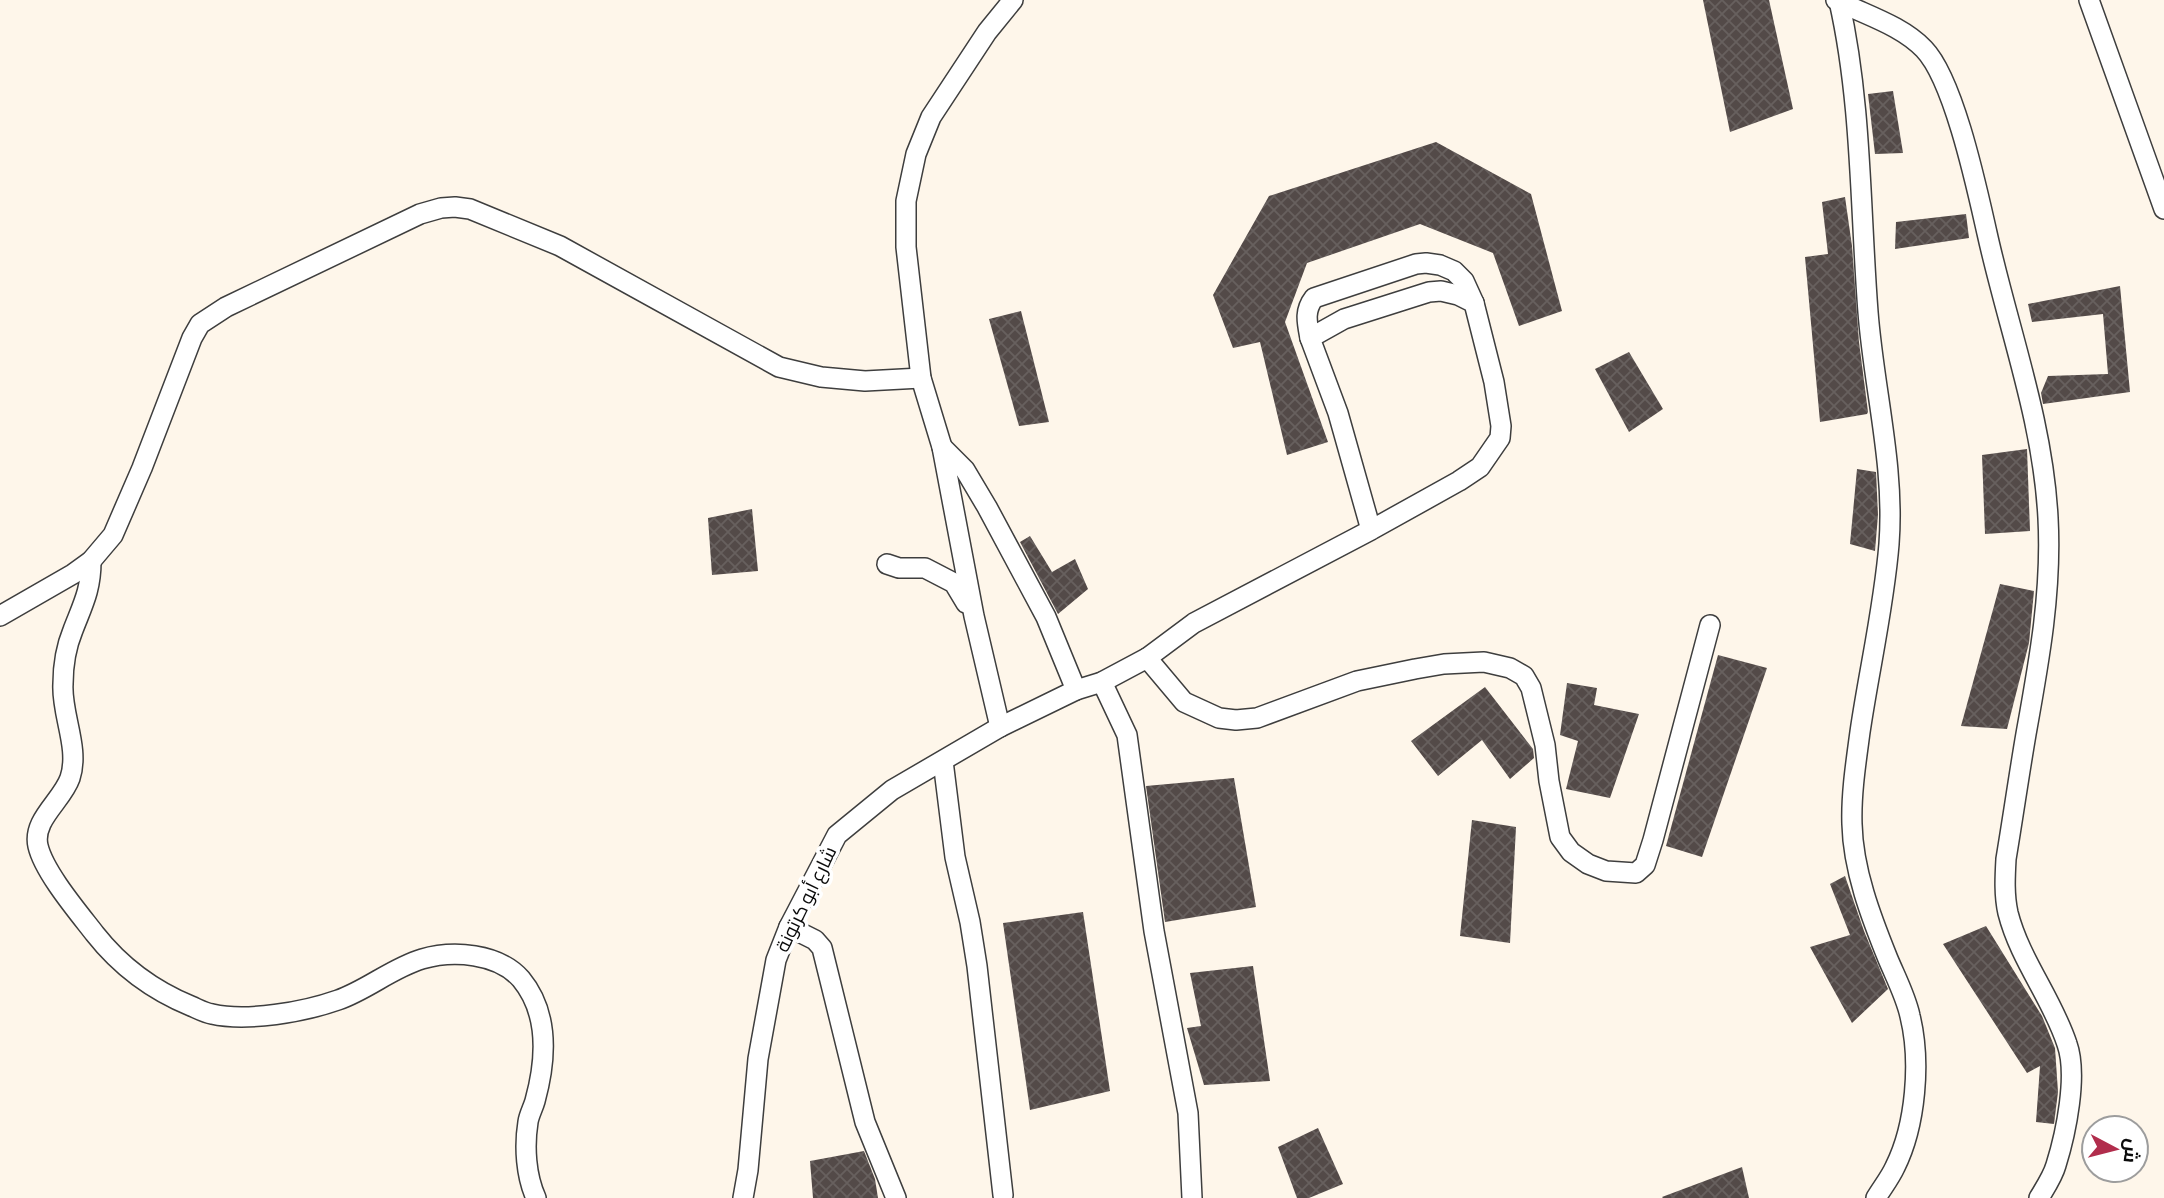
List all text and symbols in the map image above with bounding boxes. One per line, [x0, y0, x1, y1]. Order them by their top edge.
street label: شارع أبو كرتونة [771, 842, 843, 957]
north arrow [2080, 1114, 2150, 1184]
text: ش [2118, 1138, 2143, 1164]

